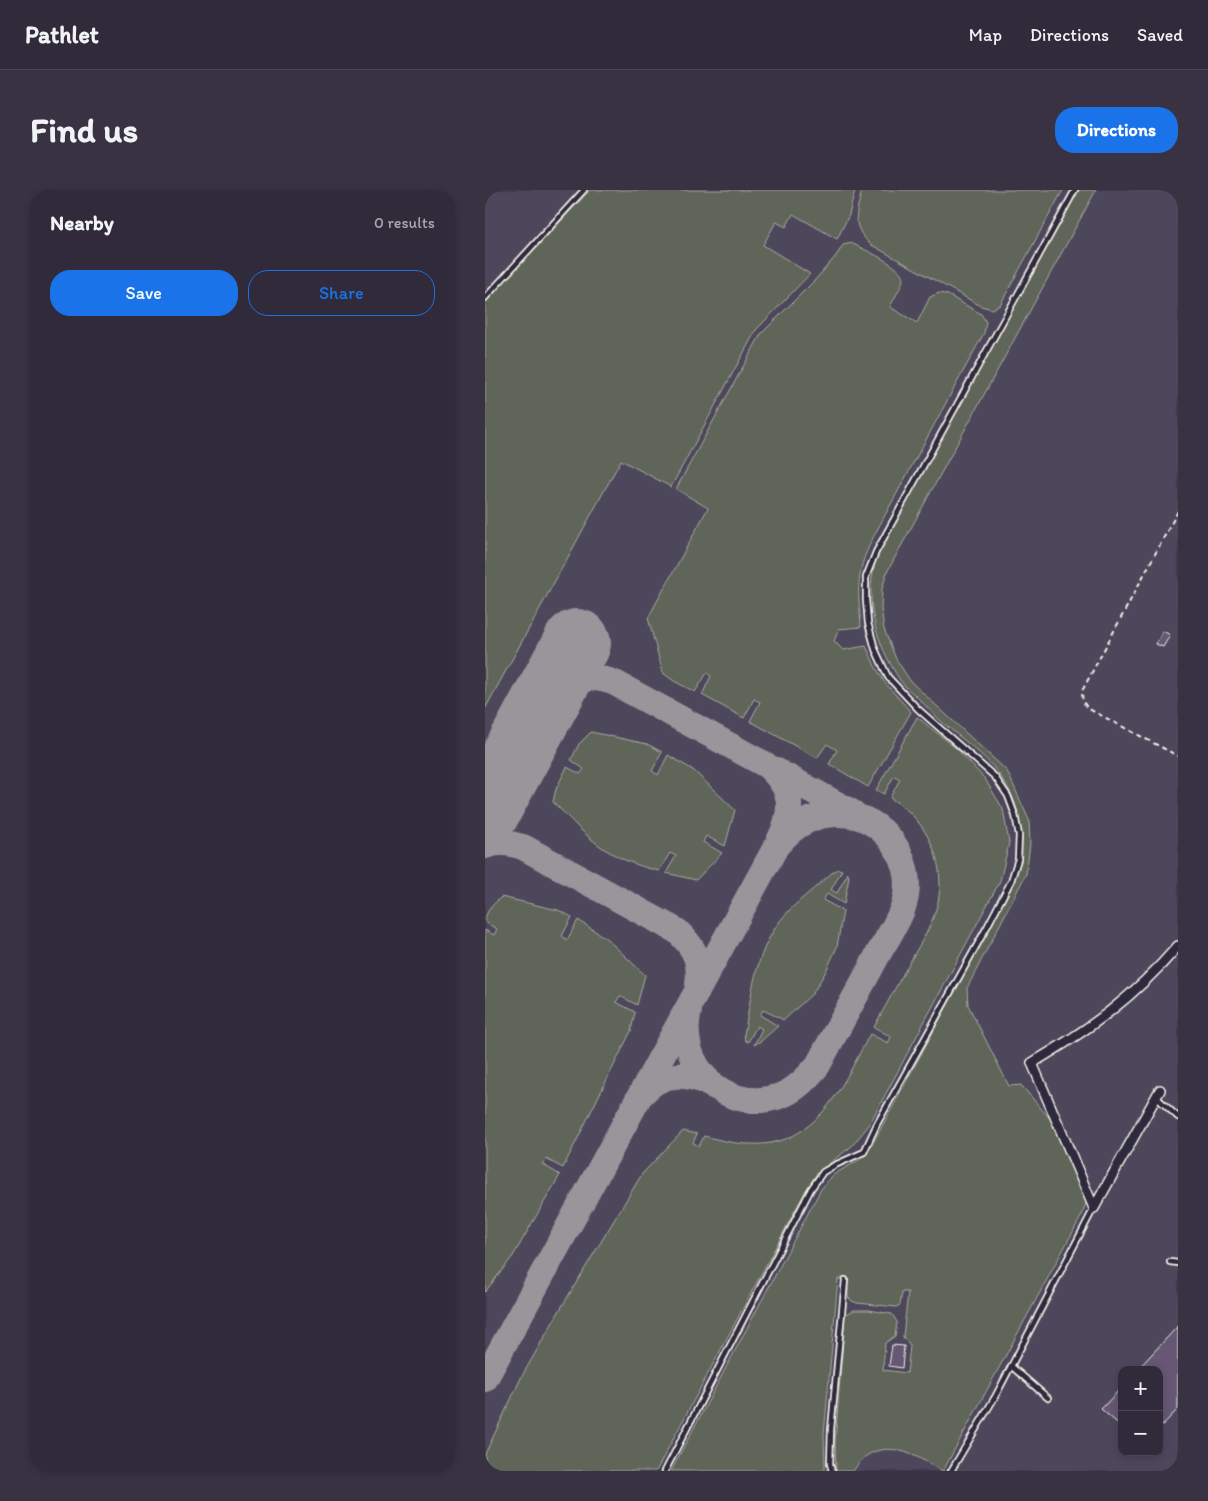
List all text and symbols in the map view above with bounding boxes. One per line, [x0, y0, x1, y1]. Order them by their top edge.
text: Pathlet [25, 20, 99, 49]
text: Map [969, 24, 1002, 46]
text: Directions [1030, 24, 1109, 46]
text: Saved [1137, 24, 1183, 46]
button: Directions [1055, 107, 1178, 153]
text: Find us [30, 109, 138, 151]
text: Nearby [50, 210, 114, 235]
text: 0 results [374, 213, 435, 232]
button: Save [50, 270, 238, 316]
button: Share [248, 270, 435, 316]
map controls [1118, 1366, 1163, 1456]
button: + [1118, 1366, 1163, 1411]
button: − [1118, 1411, 1163, 1456]

